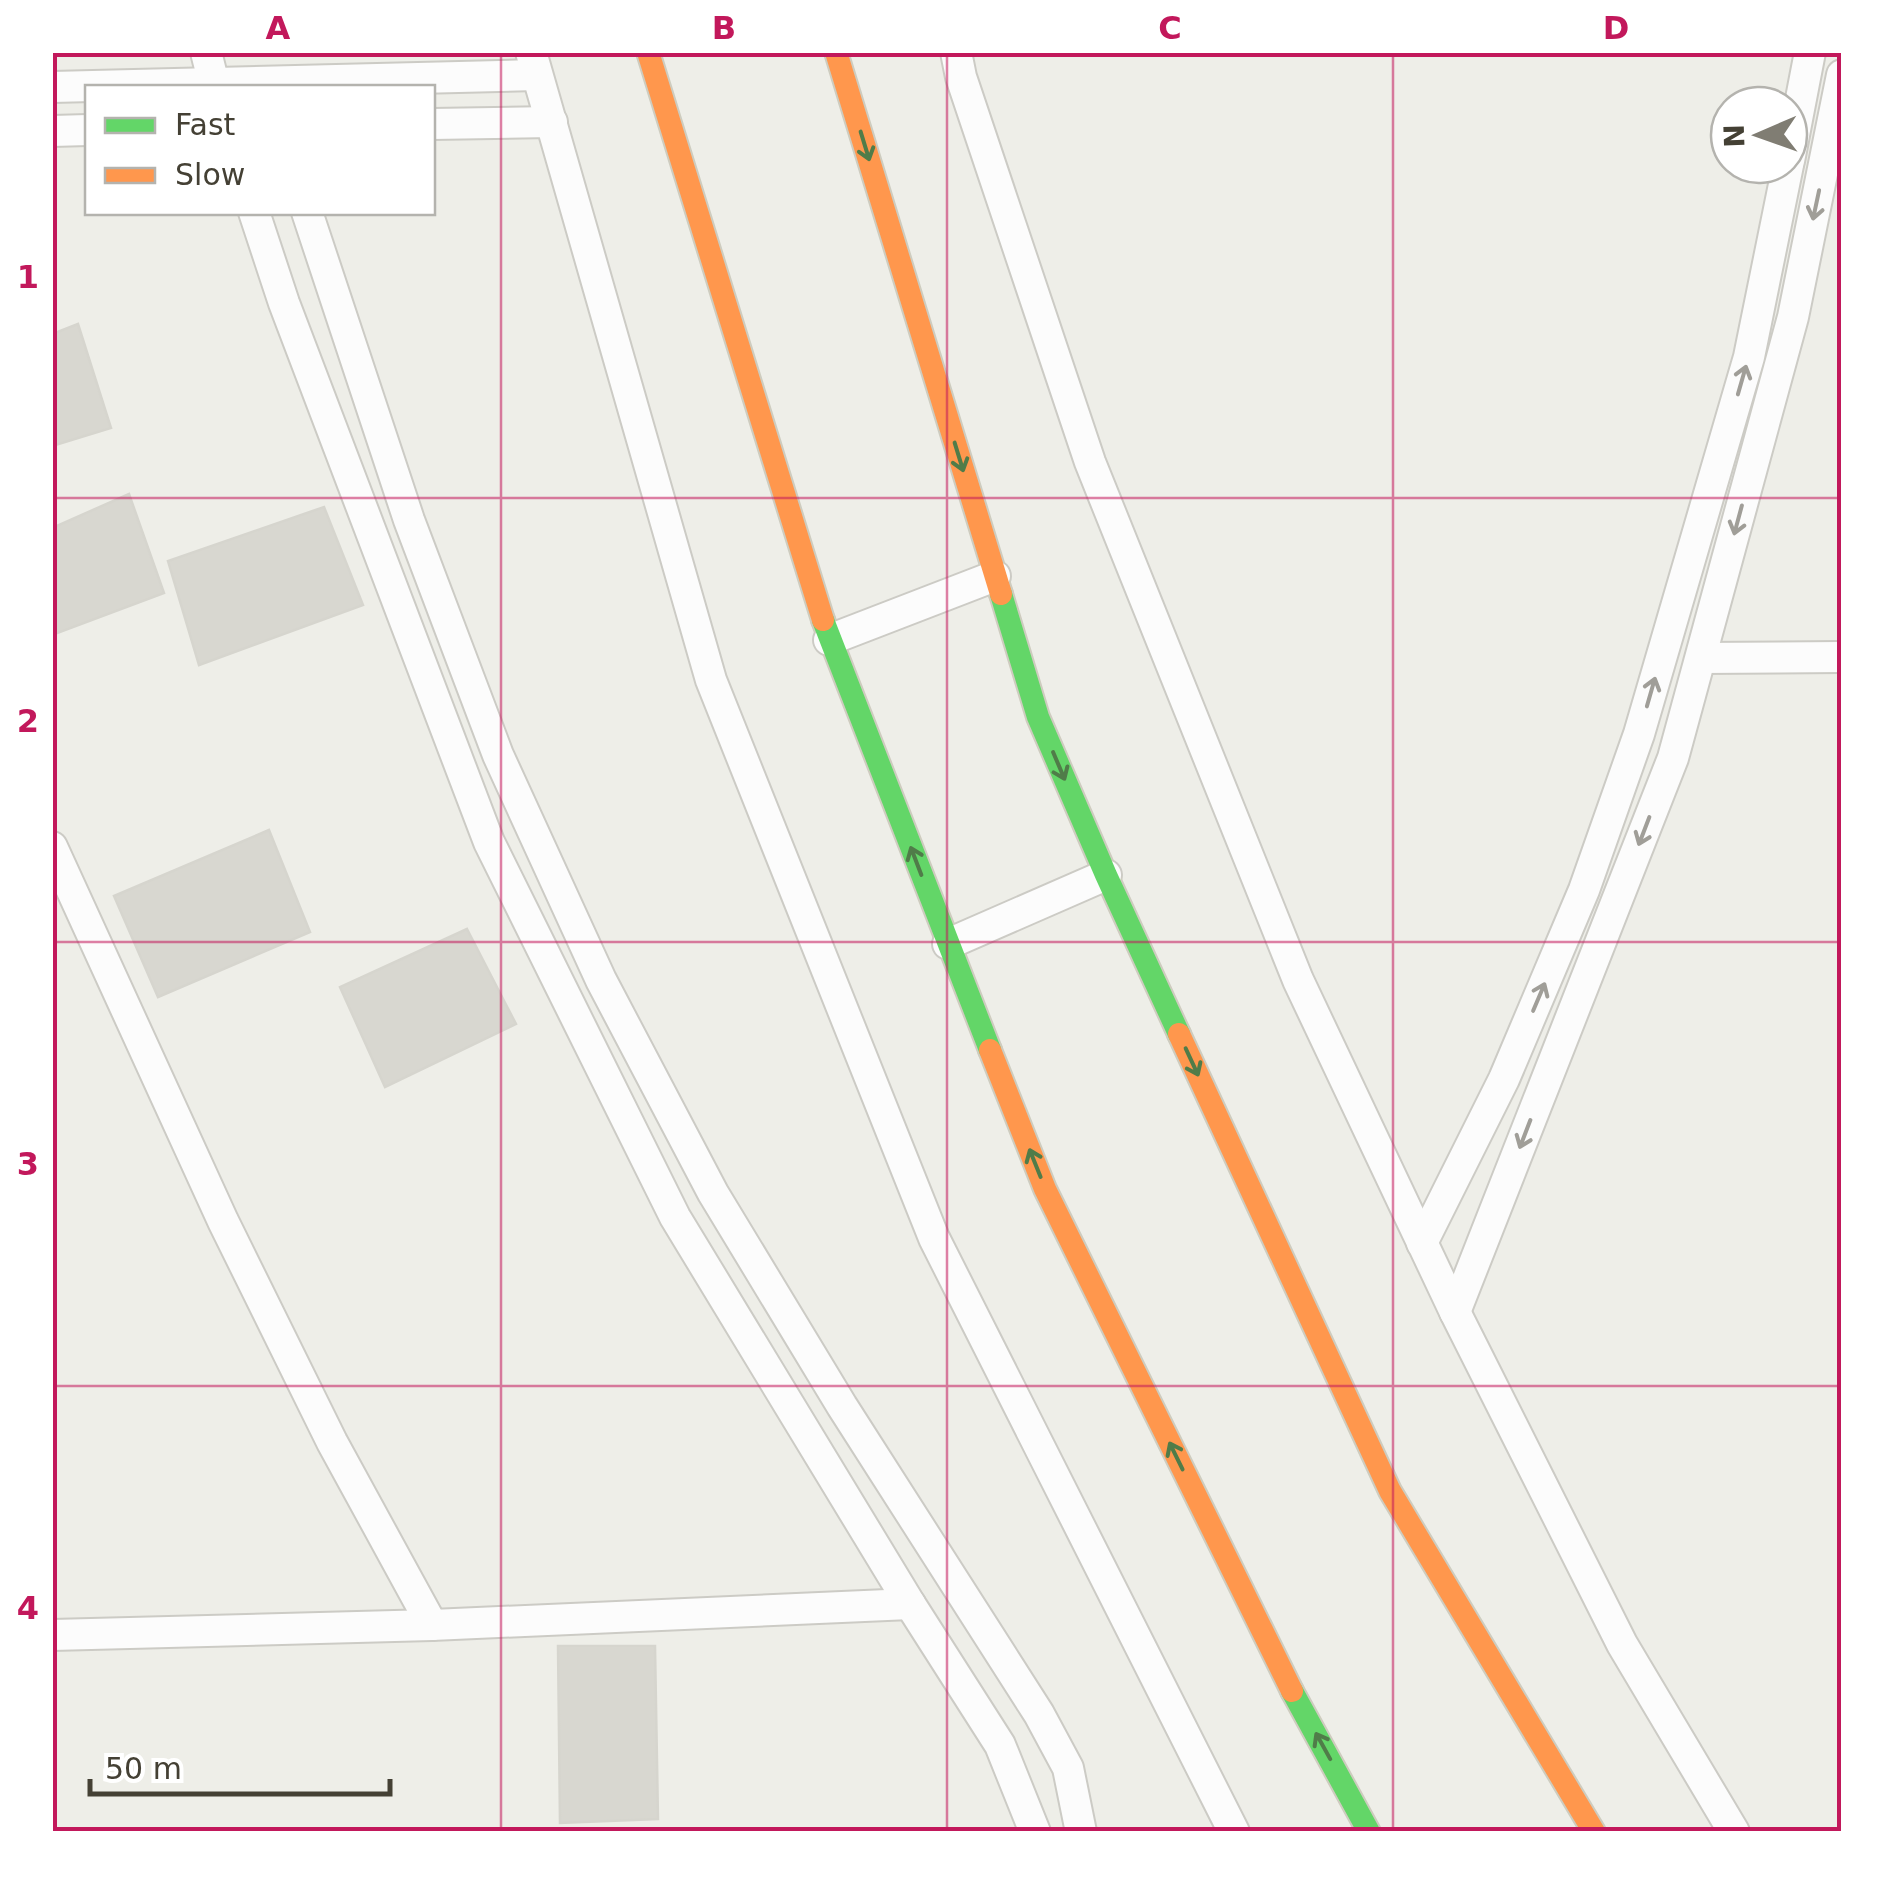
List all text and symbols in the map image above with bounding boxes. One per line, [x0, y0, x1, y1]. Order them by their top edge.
text: A [266, 9, 291, 47]
text: B [712, 9, 736, 47]
text: C [1158, 9, 1182, 47]
text: D [1603, 9, 1629, 47]
legend [85, 85, 435, 215]
north arrow [1709, 85, 1809, 185]
text: Fast [175, 107, 236, 142]
text: N [1718, 124, 1751, 148]
one-way arrow [857, 130, 875, 161]
text: Slow [175, 157, 245, 192]
one-way arrow [1806, 188, 1825, 220]
text: 1 [17, 258, 39, 296]
one-way arrow [1734, 365, 1752, 397]
one-way arrow [951, 441, 969, 472]
one-way arrow [1727, 504, 1746, 535]
one-way arrow [1643, 677, 1661, 709]
text: 2 [17, 702, 39, 740]
one-way arrow [1051, 750, 1069, 781]
one-way arrow [1633, 815, 1651, 846]
one-way arrow [905, 846, 923, 877]
one-way arrow [1531, 982, 1549, 1013]
one-way arrow [1184, 1046, 1203, 1076]
one-way arrow [1515, 1117, 1533, 1148]
text: 3 [17, 1145, 39, 1183]
one-way arrow [1024, 1149, 1042, 1179]
one-way arrow [1166, 1442, 1185, 1471]
text: 4 [17, 1589, 39, 1627]
one-way arrow [1312, 1732, 1332, 1761]
scale bar [90, 1734, 390, 1796]
text: 50 m [105, 1751, 182, 1786]

